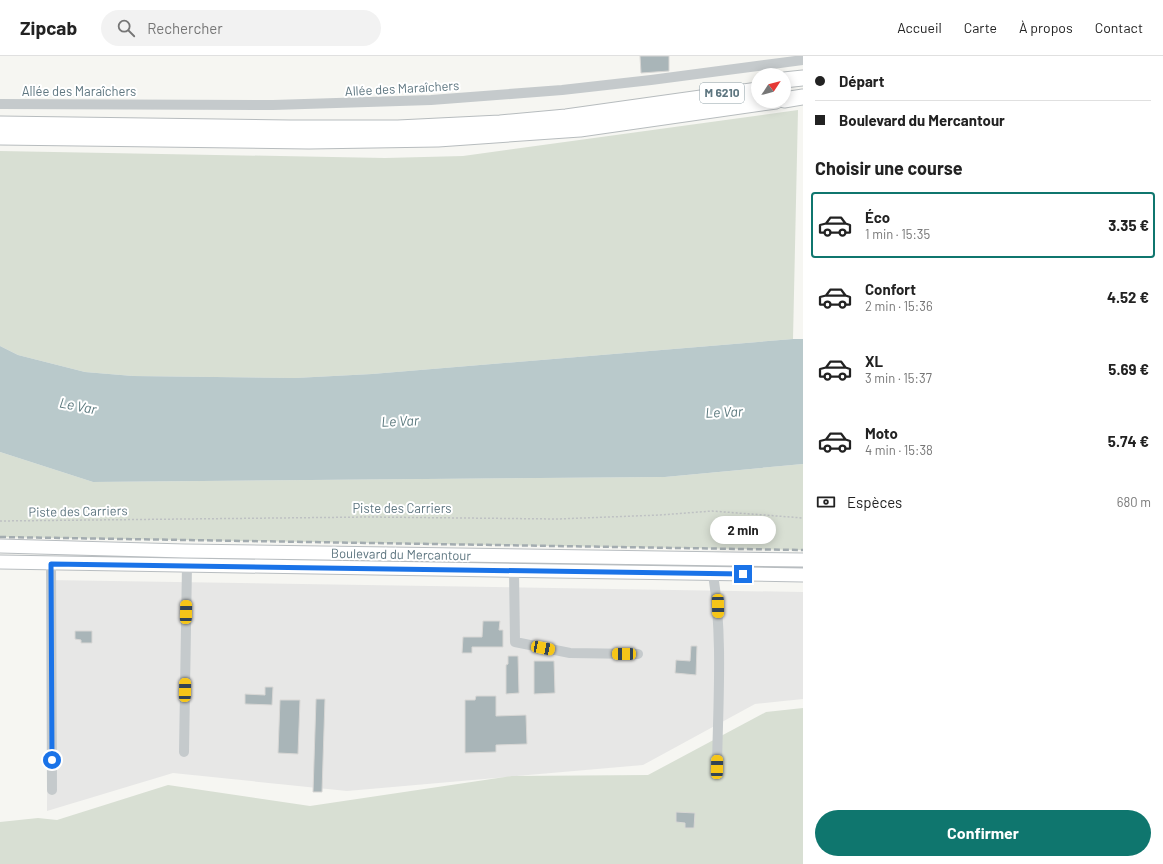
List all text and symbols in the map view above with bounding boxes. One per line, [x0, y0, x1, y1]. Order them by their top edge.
search box [101, 10, 381, 46]
text: Zipcab [20, 16, 77, 39]
icon: search [115, 17, 137, 39]
text: Rechercher [147, 19, 223, 37]
text: Accueil [897, 19, 942, 36]
text: Carte [964, 19, 997, 36]
text: À propos [1019, 19, 1073, 36]
text: Contact [1095, 19, 1143, 36]
north arrow [751, 68, 791, 108]
map controls [751, 68, 791, 108]
text: Départ [839, 72, 884, 90]
street label: Allée des Maraîchers [344, 77, 460, 99]
street label: Allée des Maraîchers [22, 83, 136, 99]
road number: M 6210 [700, 83, 744, 103]
text: Boulevard du Mercantour [839, 111, 1005, 129]
text: Choisir une course [815, 157, 963, 179]
icon: car [817, 207, 853, 243]
text: Éco [865, 208, 890, 226]
text: 3.35 € [1108, 216, 1149, 234]
text: 1 min · 15:35 [865, 226, 930, 242]
icon: car [817, 279, 853, 315]
text: Confort [865, 280, 916, 298]
text: 4.52 € [1107, 288, 1149, 306]
text: 2 min · 15:36 [865, 298, 933, 314]
icon: car [817, 351, 853, 387]
text: XL [865, 352, 883, 370]
text: 5.69 € [1108, 360, 1149, 378]
text: 3 min · 15:37 [865, 370, 932, 386]
water label: Le Var [58, 394, 99, 418]
water label: Le Var [705, 402, 744, 421]
water label: Le Var [381, 411, 420, 430]
icon: car [817, 423, 853, 459]
text: Moto [865, 424, 898, 442]
text: 5.74 € [1108, 432, 1149, 450]
text: 4 min · 15:38 [865, 442, 933, 458]
icon: cash [815, 491, 837, 513]
text: Espèces [847, 493, 902, 511]
text: 680 m [1117, 494, 1151, 510]
street label: Piste des Carriers [352, 500, 452, 516]
street label: Piste des Carriers [28, 502, 128, 520]
callout: 2 min [710, 516, 776, 544]
text: 2 min [727, 522, 759, 538]
street label: Boulevard du Mercantour [331, 545, 472, 563]
route end [734, 565, 752, 583]
car [712, 594, 724, 618]
car [180, 600, 192, 624]
car [530, 640, 556, 656]
car [612, 648, 636, 660]
car [179, 678, 191, 702]
route start [43, 751, 61, 769]
car [711, 755, 723, 779]
button: Confirmer [815, 810, 1151, 856]

